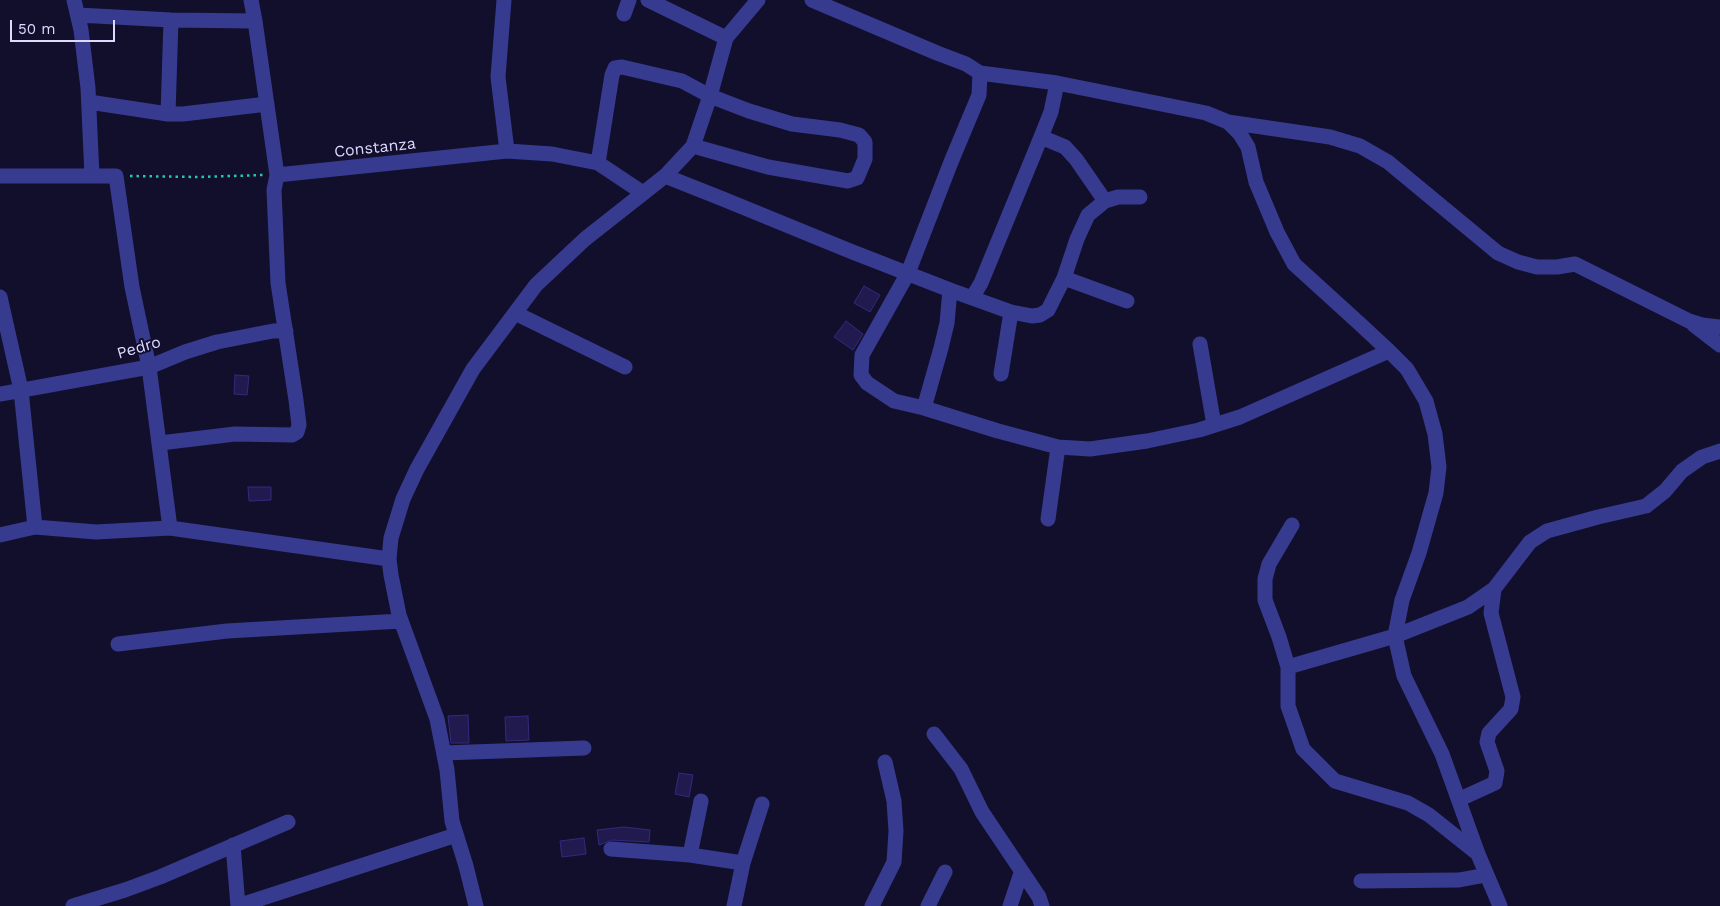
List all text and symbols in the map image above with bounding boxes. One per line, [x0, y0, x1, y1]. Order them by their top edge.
scale bar [12, 10, 118, 42]
text: 50 m [18, 20, 55, 38]
street label: Constanza [333, 134, 417, 162]
street label: Pedro [115, 333, 163, 363]

